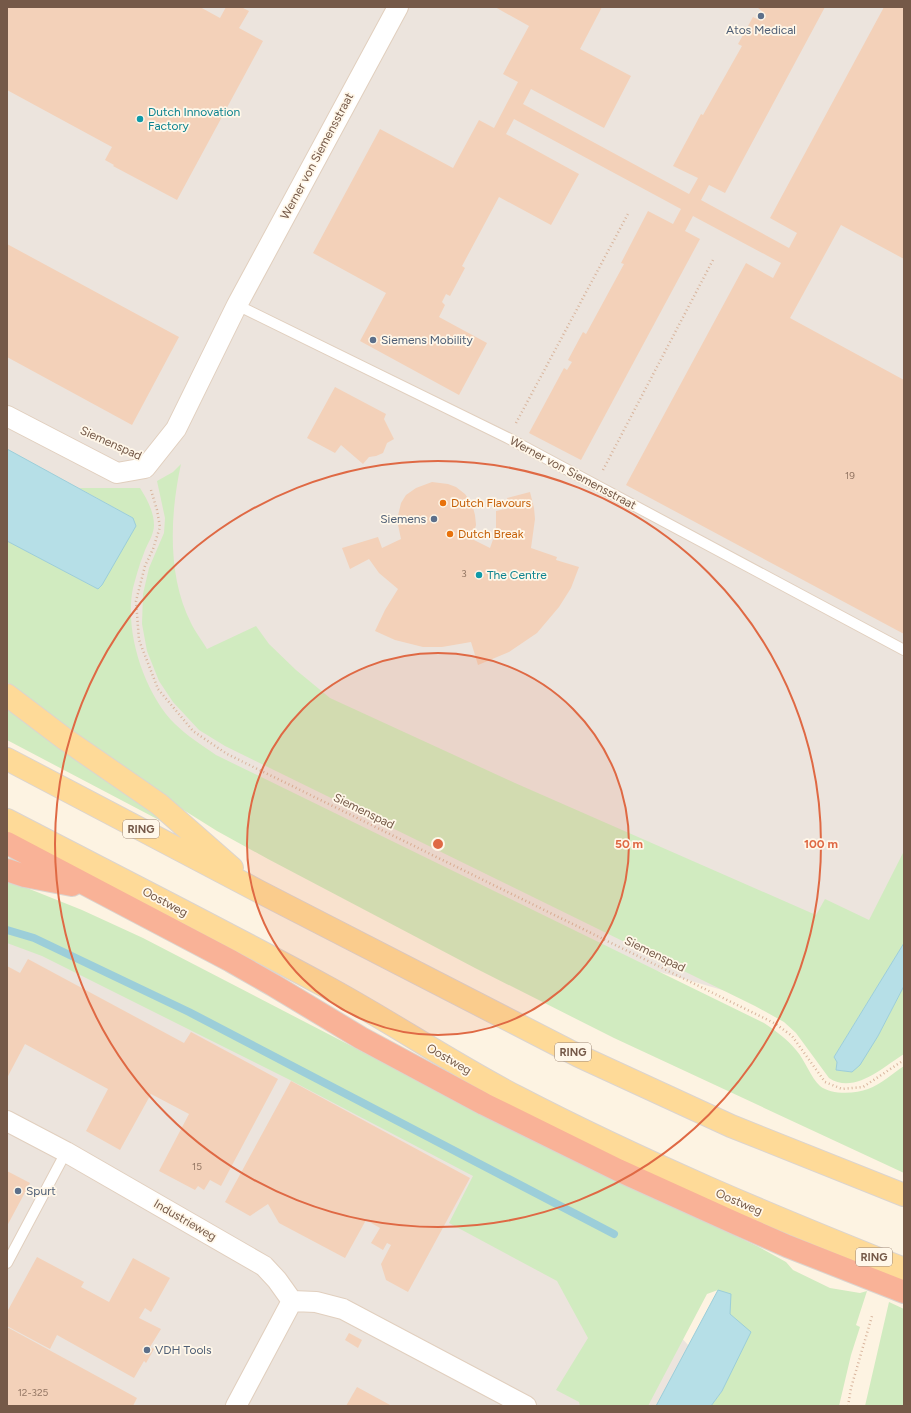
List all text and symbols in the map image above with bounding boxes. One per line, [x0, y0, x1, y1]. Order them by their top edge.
marker: Atos Medical [756, 11, 766, 21]
place label: Atos Medical [726, 23, 796, 37]
street label: Werner von Siemensstraat [278, 90, 357, 222]
place label: Dutch Innovation Factory [148, 105, 241, 133]
marker: Dutch Innovation Factory [135, 114, 145, 124]
place label: Siemens Mobility [381, 333, 474, 347]
marker: Siemens Mobility [368, 335, 378, 345]
street label: Siemenspad [78, 423, 144, 463]
street label: Werner von Siemensstraat [507, 434, 639, 513]
house number: 19 [845, 469, 855, 482]
place label: Dutch Flavours [451, 496, 532, 510]
marker: Dutch Flavours [438, 498, 448, 508]
place label: Siemens [380, 512, 426, 526]
marker: Siemens [429, 514, 439, 524]
place label: Dutch Break [458, 527, 524, 541]
marker: Dutch Break [445, 529, 455, 539]
house number: 3 [461, 567, 467, 580]
place label: The Centre [487, 568, 547, 582]
marker: The Centre [474, 570, 484, 580]
street label: Siemenspad [331, 790, 397, 832]
road number: RING [123, 820, 159, 838]
centre of rings [431, 837, 445, 851]
text: 50 m [615, 837, 643, 851]
text: 100 m [804, 837, 838, 851]
street label: Oostweg [140, 884, 190, 920]
street label: Siemenspad [622, 933, 688, 975]
street label: Oostweg [424, 1041, 474, 1077]
road number: RING [555, 1043, 591, 1061]
house number: 15 [192, 1160, 202, 1173]
place label: Spurt [26, 1184, 56, 1198]
marker: Spurt [13, 1186, 23, 1196]
street label: Oostweg [714, 1186, 764, 1218]
street label: Industrieweg [151, 1196, 219, 1244]
road number: RING [856, 1248, 892, 1266]
place label: VDH Tools [155, 1343, 212, 1357]
marker: VDH Tools [142, 1345, 152, 1355]
house number: 12-325 [18, 1386, 49, 1399]

